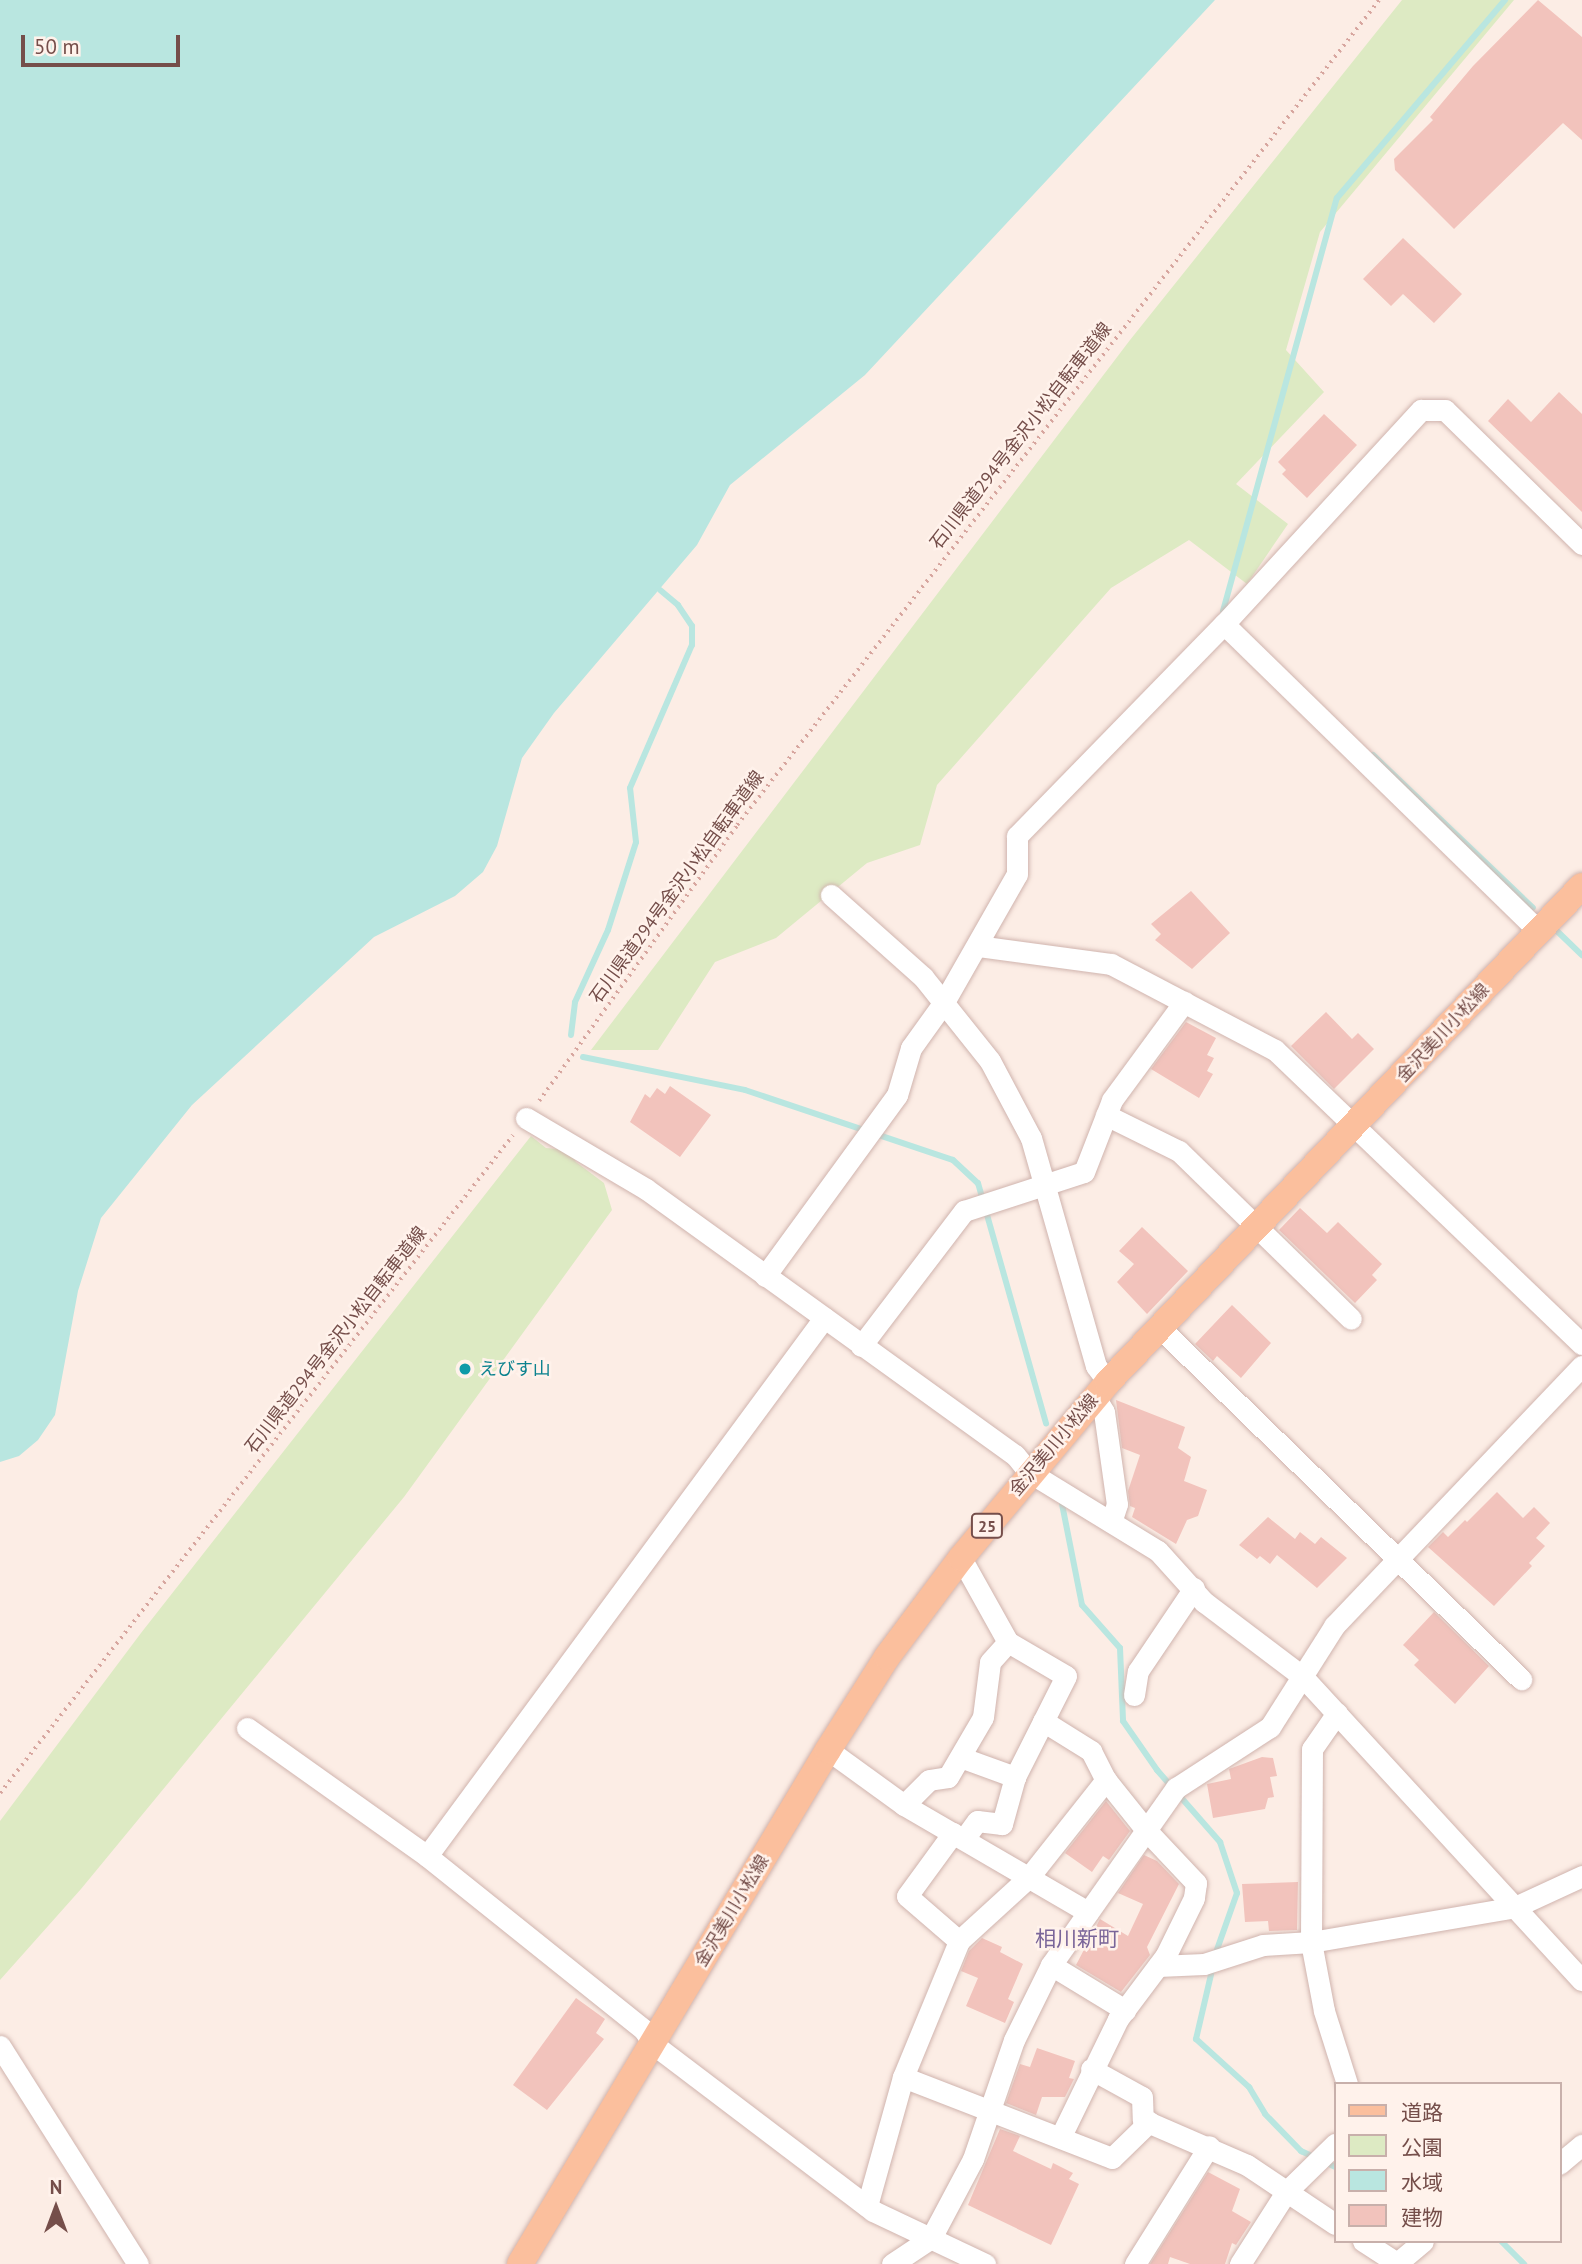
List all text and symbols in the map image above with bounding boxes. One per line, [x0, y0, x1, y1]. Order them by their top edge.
scale bar [24, 21, 184, 65]
text: 50 m [34, 33, 80, 60]
street label: 石川県道294号金沢小松自転車道線 [926, 318, 1116, 554]
street label: 石川県道294号金沢小松自転車道線 [586, 767, 768, 1007]
street label: 金沢美川小松線 [1392, 980, 1494, 1086]
street label: 石川県道294号金沢小松自転車道線 [241, 1222, 431, 1458]
place label: えびす山 [479, 1358, 551, 1380]
marker: えびす山 [457, 1361, 473, 1377]
street label: 金沢美川小松線 [1005, 1390, 1103, 1500]
road number: 25 [970, 1514, 1004, 1538]
street label: 金沢美川小松線 [690, 1851, 774, 1971]
district label: 相川新町 [1035, 1926, 1119, 1952]
legend [1334, 2082, 1561, 2243]
text: 道路 [1401, 2099, 1443, 2126]
text: 公園 [1401, 2134, 1443, 2161]
text: 水域 [1401, 2169, 1443, 2196]
north arrow [21, 2173, 91, 2243]
text: N [50, 2175, 62, 2199]
text: 建物 [1401, 2204, 1443, 2231]

